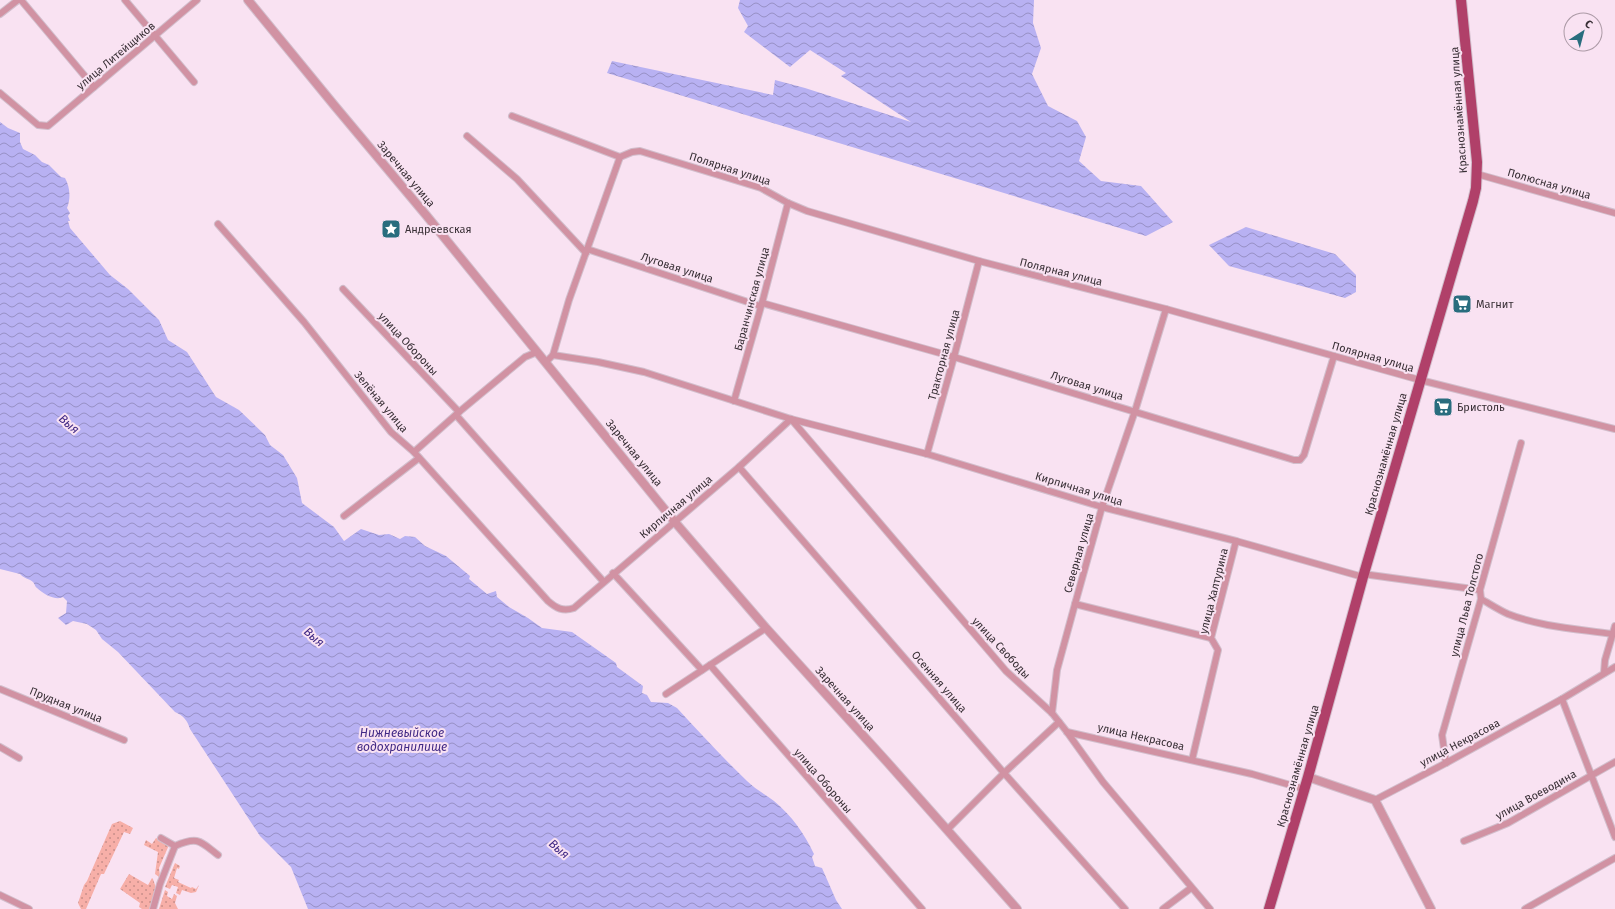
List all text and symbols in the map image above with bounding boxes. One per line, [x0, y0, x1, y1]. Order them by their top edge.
north arrow [1563, 12, 1603, 52]
text: С [1582, 17, 1596, 32]
street label: улица Литейщиков [74, 19, 158, 93]
street label: Краснознамённая улица [1448, 46, 1470, 174]
street label: Заречная улица [375, 138, 437, 210]
street label: Полярная улица [688, 150, 772, 188]
street label: Полюсная улица [1506, 166, 1592, 202]
place icon: Андреевская [380, 218, 402, 240]
place label: Андреевская [405, 223, 472, 236]
street label: Баранчинская улица [732, 246, 772, 352]
street label: Луговая улица [639, 250, 715, 286]
street label: Полярная улица [1018, 255, 1104, 289]
supermarket icon: Магнит [1451, 293, 1473, 315]
place label: Магнит [1476, 298, 1513, 311]
street label: Тракторная улица [926, 308, 962, 402]
street label: улица Обороны [375, 310, 441, 378]
street label: Полярная улица [1330, 339, 1416, 375]
street label: Зелёная улица [352, 369, 410, 435]
street label: Луговая улица [1049, 369, 1125, 403]
street label: Краснознамённая улица [1362, 391, 1410, 517]
supermarket icon: Бристоль [1432, 396, 1454, 418]
place label: Бристоль [1457, 401, 1505, 414]
water label: Выя [56, 411, 82, 437]
street label: Заречная улица [603, 417, 665, 489]
street label: Кирпичная улица [1034, 469, 1124, 509]
street label: Кирпичная улица [637, 473, 715, 541]
street label: Северная улица [1061, 511, 1097, 595]
street label: улица Халтурина [1197, 547, 1231, 635]
street label: улица Льва Толстого [1448, 552, 1486, 658]
street label: улица Свободы [969, 615, 1033, 681]
water label: Выя [301, 624, 327, 650]
street label: Осенняя улица [909, 649, 969, 715]
street label: Заречная улица [813, 664, 877, 734]
street label: Прудная улица [28, 684, 104, 726]
street label: Краснознамённая улица [1274, 703, 1322, 829]
street label: улица Некрасова [1418, 716, 1502, 770]
street label: улица Некрасова [1096, 721, 1186, 753]
water label: Нижневыйское водохранилище [357, 726, 447, 754]
street label: улица Обороны [791, 746, 855, 816]
street label: улица Воеводина [1493, 767, 1579, 823]
water label: Выя [546, 836, 572, 862]

